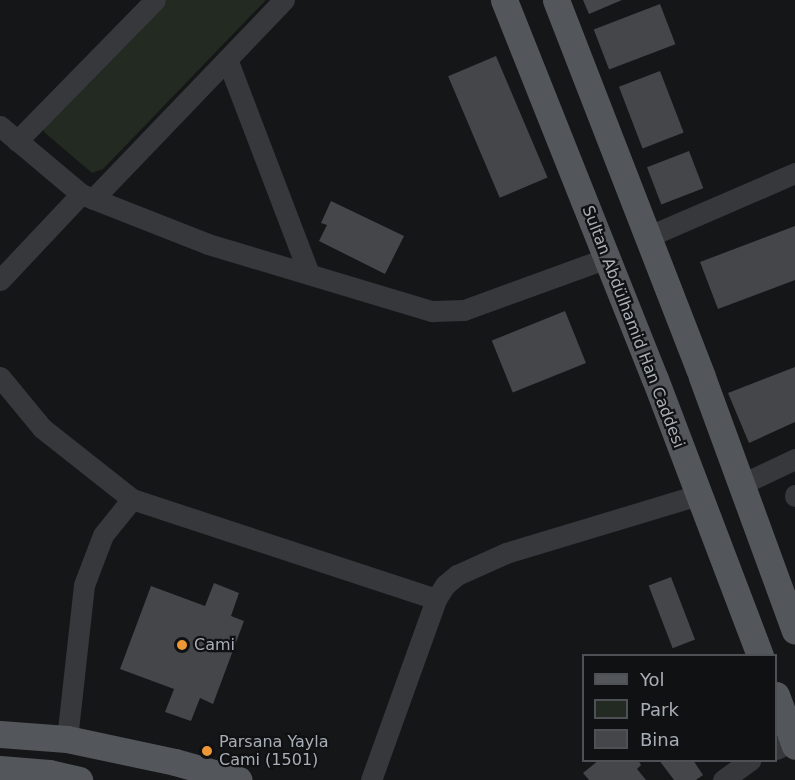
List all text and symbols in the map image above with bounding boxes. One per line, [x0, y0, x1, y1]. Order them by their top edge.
street label: Sultan Abdülhamid Han Caddesi [578, 203, 688, 451]
place label: Cami [194, 635, 235, 655]
marker: Cami [175, 638, 189, 652]
legend [582, 654, 777, 762]
text: Yol [640, 669, 665, 690]
text: Park [640, 699, 679, 720]
text: Bina [640, 729, 680, 750]
place label: Parsana Yayla Cami (1501) [219, 732, 329, 770]
marker: Parsana Yayla Cami (1501) [200, 744, 214, 758]

